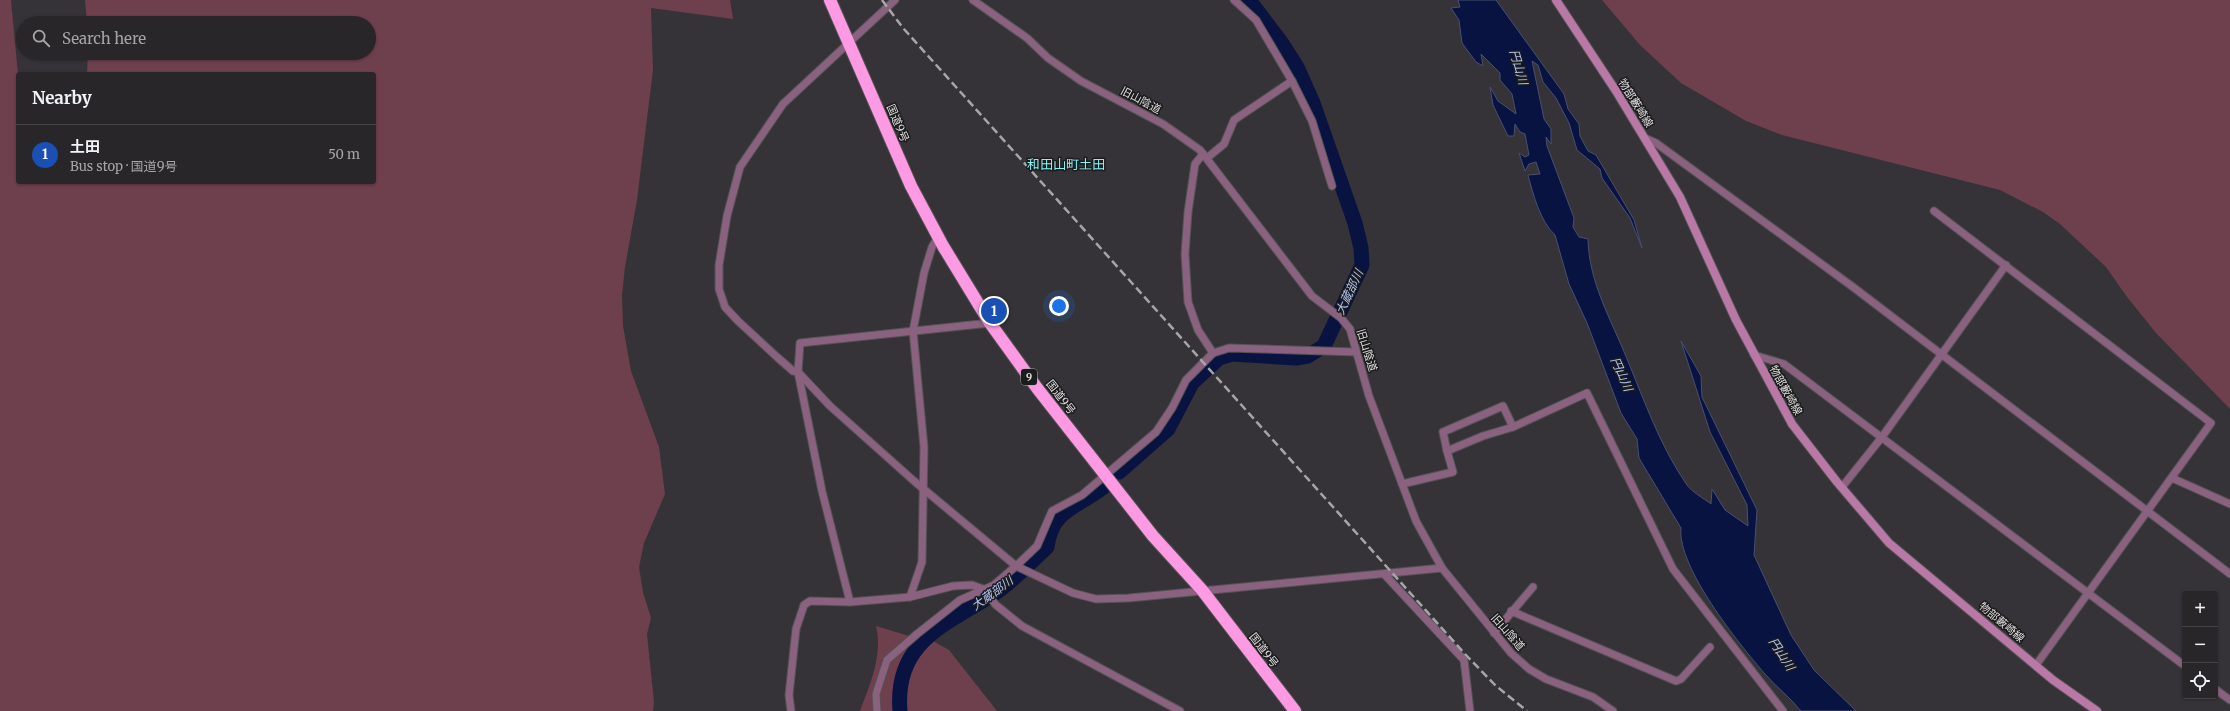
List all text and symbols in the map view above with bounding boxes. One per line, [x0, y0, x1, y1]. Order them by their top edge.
search box [16, 16, 376, 60]
icon: search [30, 27, 52, 49]
text: Search here [62, 29, 146, 48]
water label: 円山川 [1507, 48, 1532, 88]
street label: 物部藪崎線 [1615, 76, 1657, 130]
street label: 旧山陰道 [1118, 83, 1164, 117]
text: Nearby [32, 87, 92, 109]
street label: 国道9号 [884, 102, 912, 144]
text: 土田 [70, 137, 100, 156]
text: 1 [42, 146, 48, 163]
text: 50 m [328, 146, 360, 163]
district label: 和田山町土田 [1027, 156, 1105, 173]
text: Bus stop · 国道9号 [70, 158, 178, 175]
water label: 大蔵部川 [1332, 265, 1367, 317]
pin: 1 [981, 296, 1007, 326]
your location [1049, 296, 1069, 316]
street label: 旧山陰道 [1354, 327, 1380, 373]
water label: 円山川 [1608, 354, 1637, 395]
street label: 物部藪崎線 [1767, 363, 1805, 417]
road number: 9 [1021, 369, 1037, 385]
street label: 国道9号 [1043, 377, 1079, 417]
water label: 大蔵部川 [968, 572, 1017, 613]
map controls [2182, 591, 2218, 699]
button: + [2182, 591, 2218, 627]
street label: 物部藪崎線 [1976, 599, 2028, 645]
street label: 旧山陰道 [1488, 611, 1528, 653]
button: − [2182, 627, 2218, 663]
street label: 国道9号 [1246, 630, 1282, 670]
water label: 円山川 [1766, 635, 1799, 675]
button: locate [2182, 663, 2218, 699]

